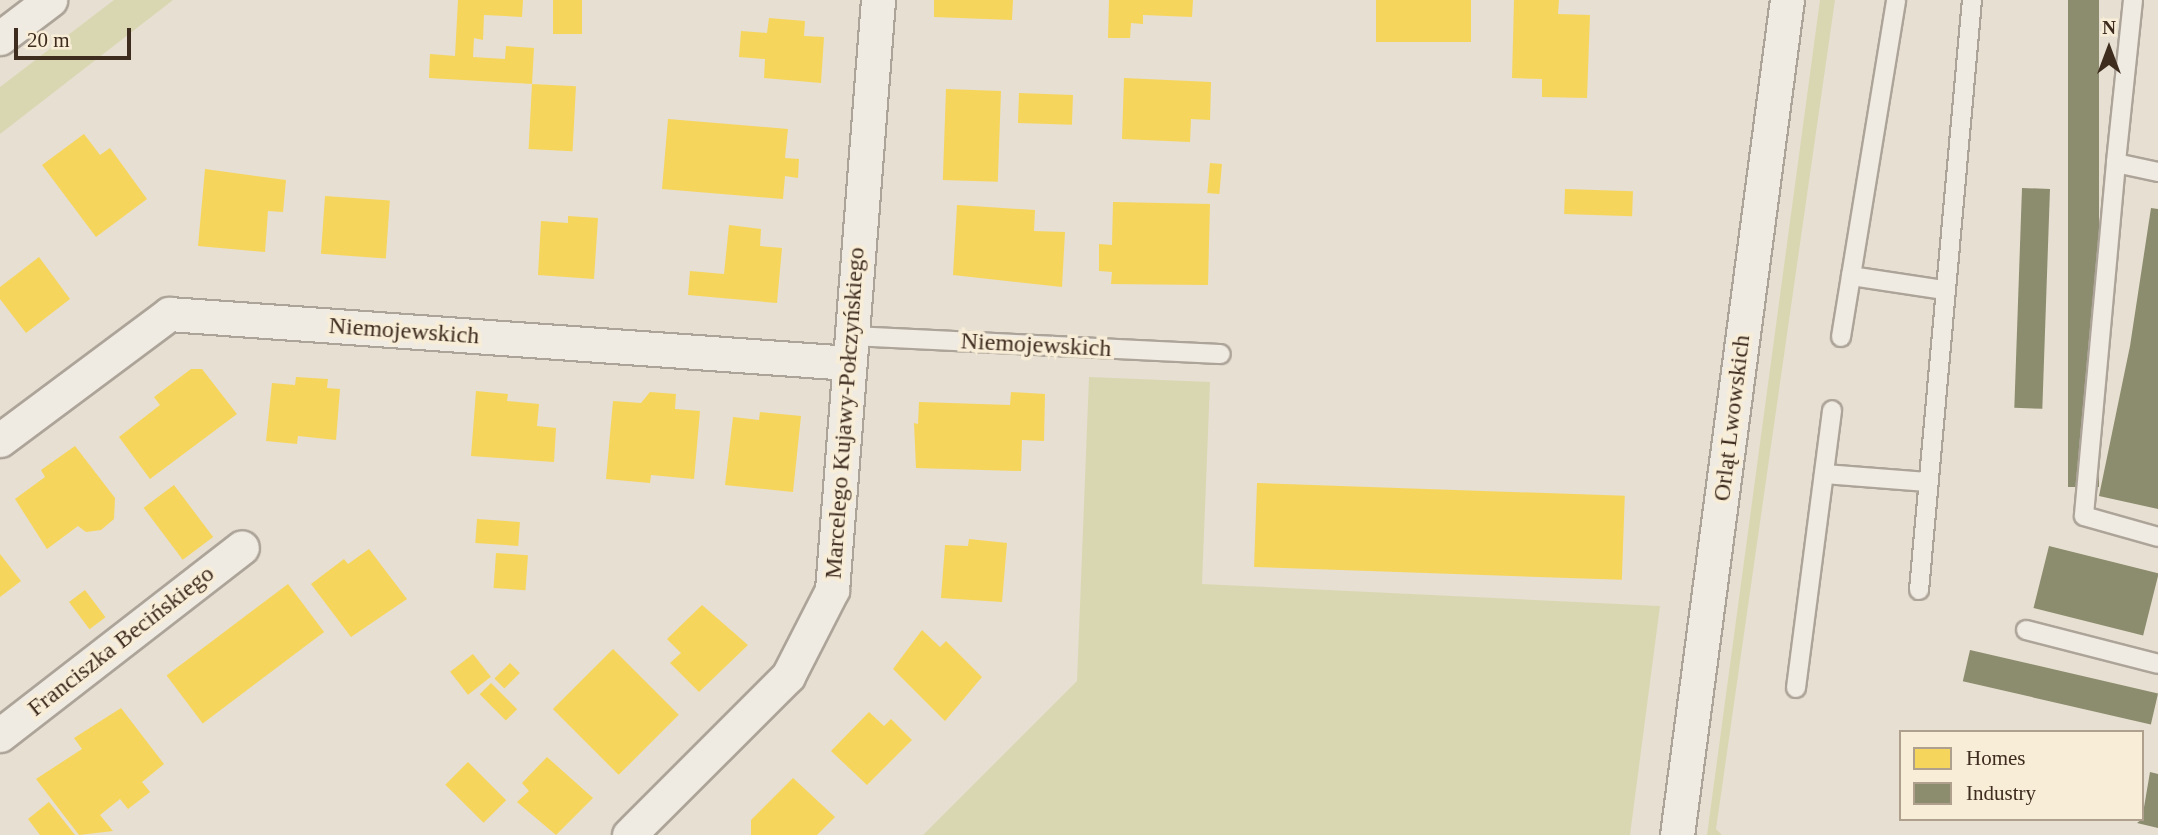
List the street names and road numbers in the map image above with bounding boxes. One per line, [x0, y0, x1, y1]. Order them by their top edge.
street label: Marcelego Kujawy-Połczyńskiego [819, 246, 871, 580]
street label: Niemojewskich [328, 311, 480, 351]
street label: Niemojewskich [960, 327, 1112, 363]
street label: Orląt Lwowskich [1708, 333, 1756, 503]
street label: Franciszka Becińskiego [22, 559, 220, 723]

